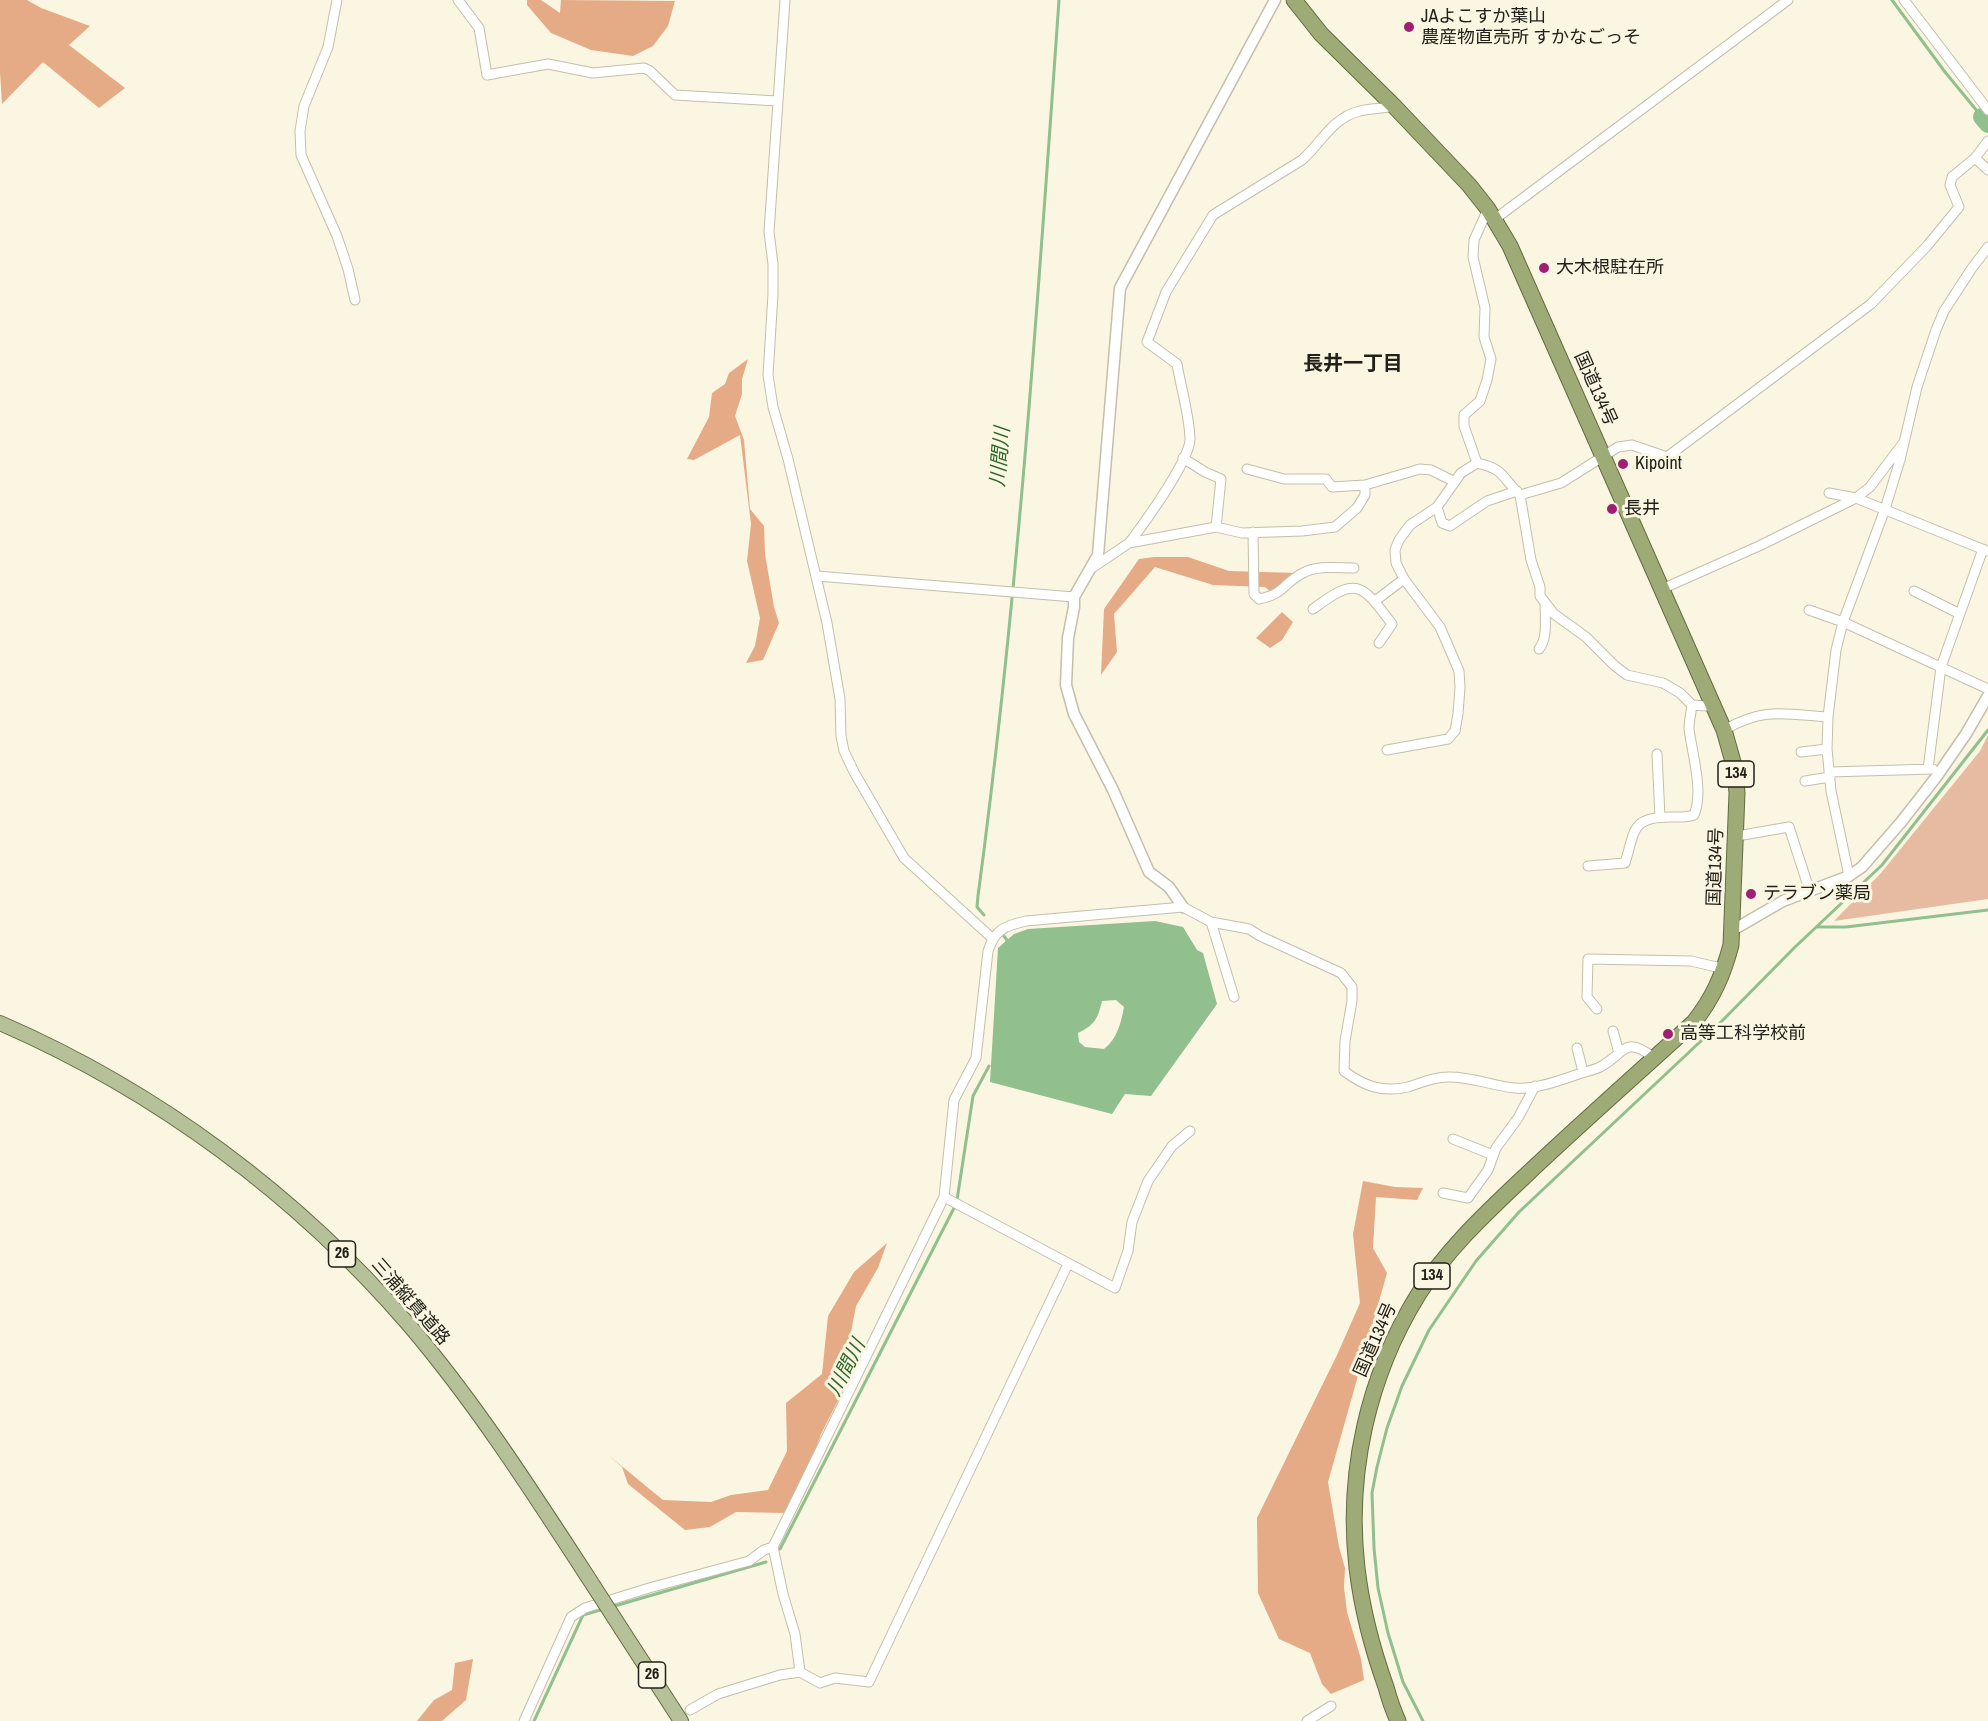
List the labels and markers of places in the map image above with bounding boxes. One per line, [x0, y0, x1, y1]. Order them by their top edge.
place label: JAよこすか葉山 農産物直売所 すかなごっそ [1421, 6, 1641, 48]
marker: JAよこすか葉山 農産物直売所 すかなごっそ [1402, 20, 1416, 34]
place label: 大木根駐在所 [1556, 257, 1664, 279]
marker: 大木根駐在所 [1537, 261, 1551, 275]
place label: Kipoint [1635, 453, 1682, 475]
marker: Kipoint [1616, 457, 1630, 471]
place label: 長井 [1624, 498, 1660, 520]
marker: 長井 [1605, 502, 1619, 516]
place label: テラブン薬局 [1763, 883, 1871, 905]
marker: テラブン薬局 [1744, 887, 1758, 901]
place label: 高等工科学校前 [1680, 1023, 1806, 1045]
marker: 高等工科学校前 [1661, 1027, 1675, 1041]

